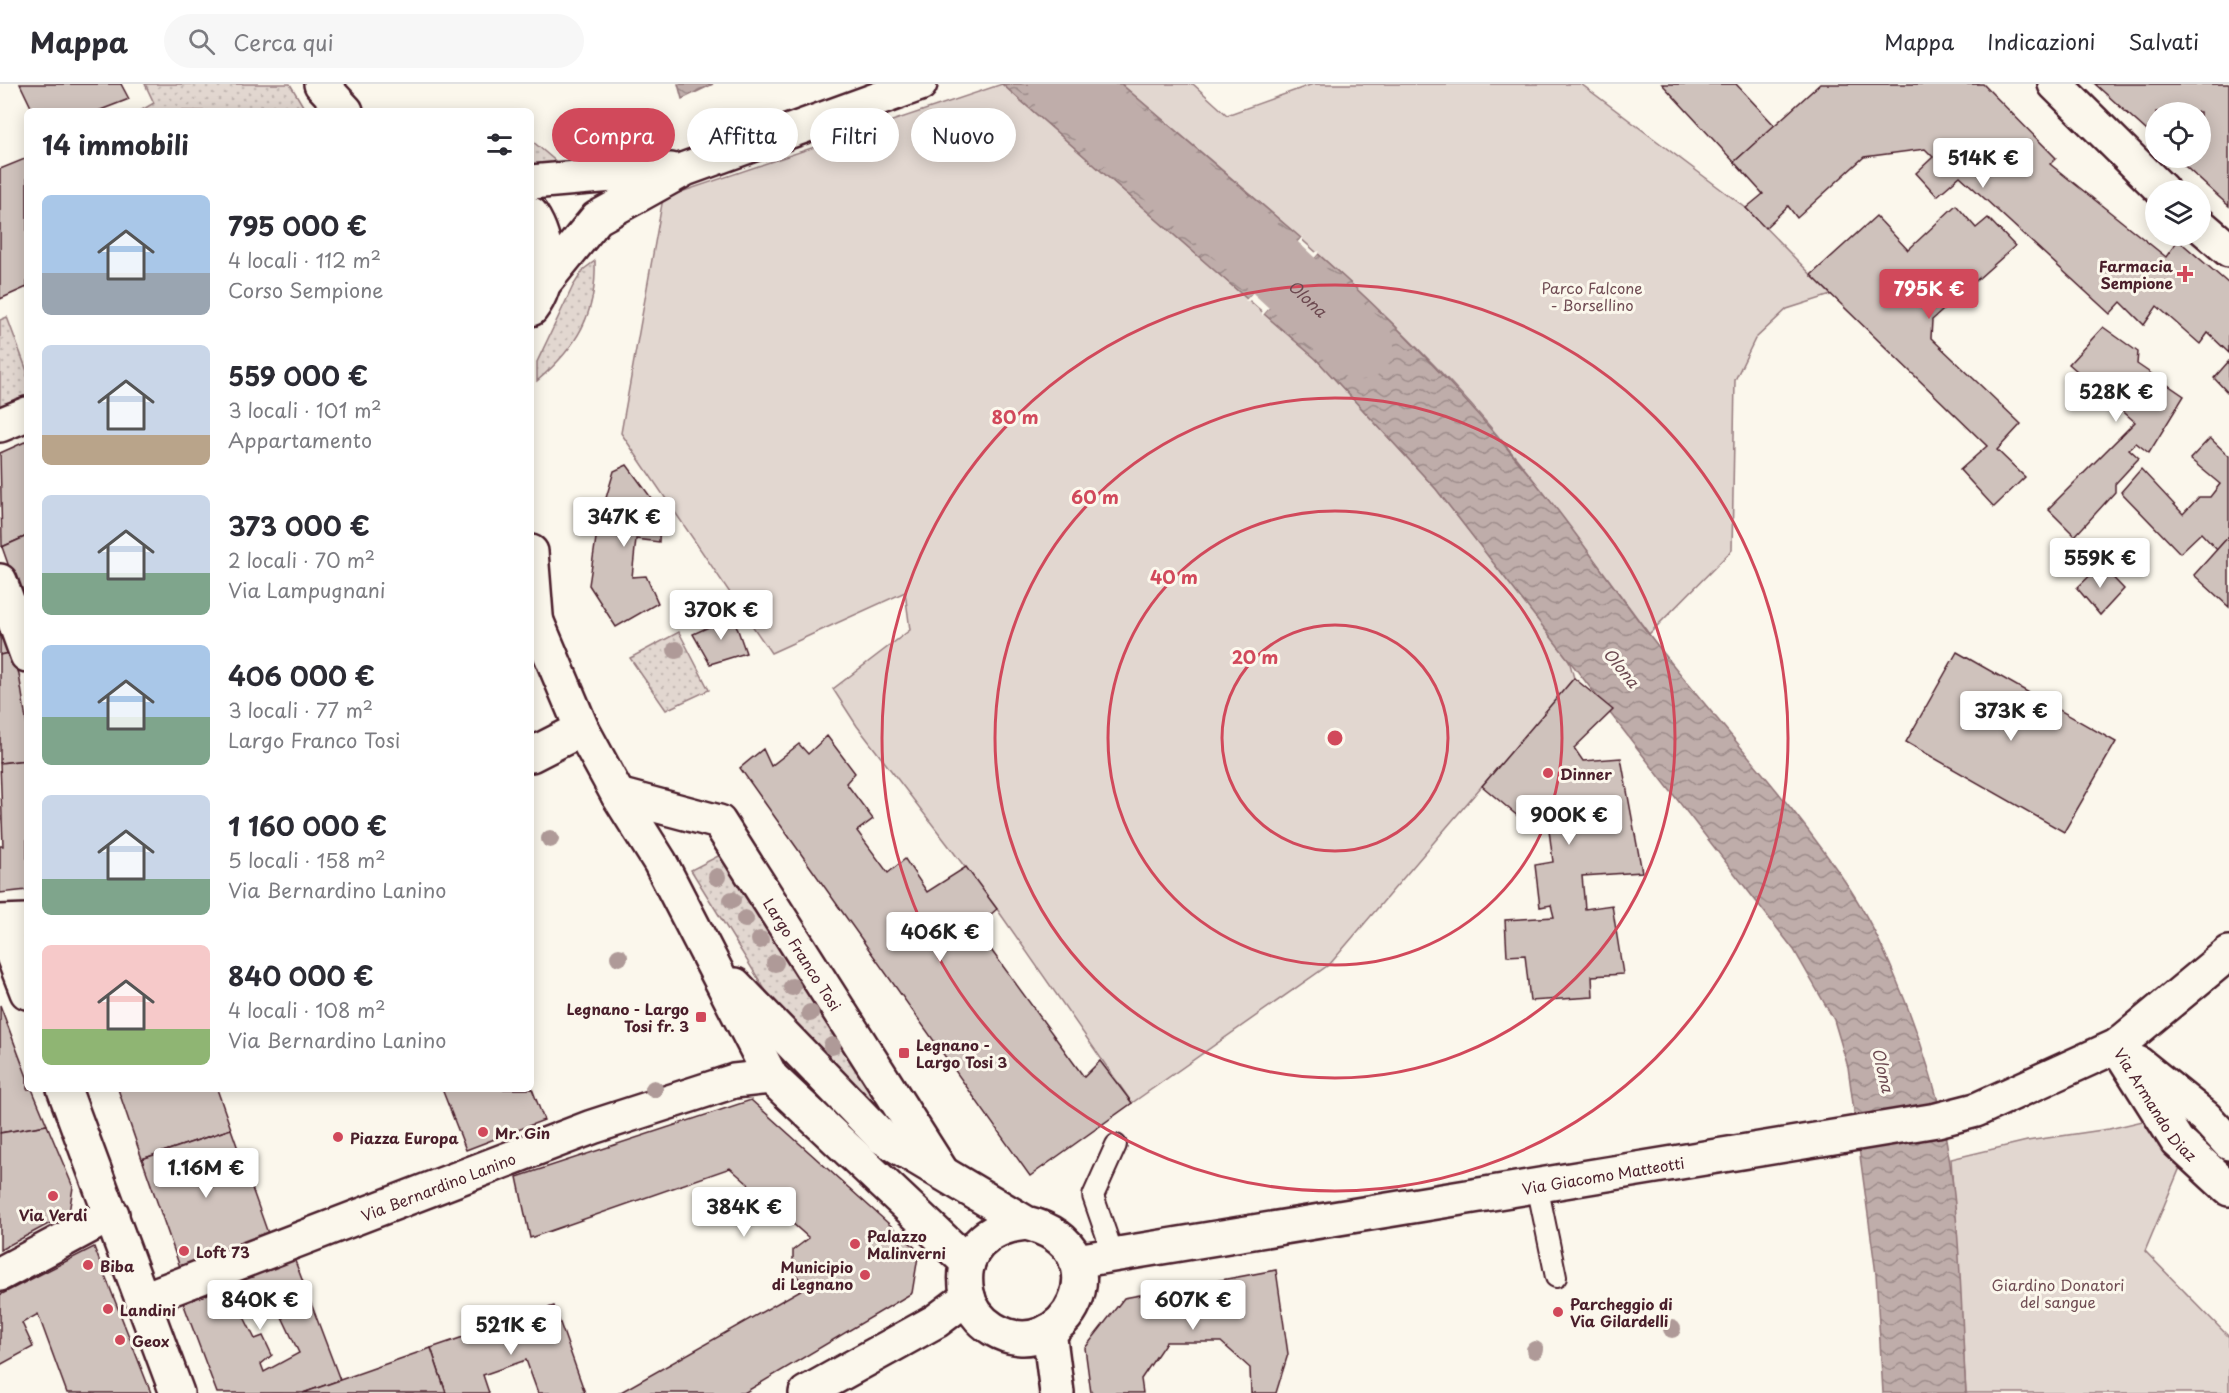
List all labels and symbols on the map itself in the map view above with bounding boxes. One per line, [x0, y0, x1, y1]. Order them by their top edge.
pin: 514K € [1934, 138, 2032, 189]
place label: Farmacia Sempione [2099, 254, 2174, 294]
marker: Farmacia Sempione [2178, 267, 2192, 281]
pin: 795K € [1880, 269, 1978, 320]
water label: Olona [1283, 274, 1334, 323]
park label: Parco Falcone - Borsellino [1541, 276, 1643, 316]
pin: 528K € [2067, 372, 2165, 423]
text: 80 m [991, 403, 1039, 430]
text: 60 m [1071, 483, 1119, 510]
pin: 347K € [575, 497, 673, 548]
pin: 559K € [2051, 538, 2149, 589]
text: 40 m [1150, 563, 1198, 590]
pin: 370K € [672, 590, 770, 641]
water label: Olona [1598, 642, 1646, 693]
text: 20 m [1232, 643, 1278, 670]
pin: 373K € [1962, 691, 2060, 742]
centre of rings [1325, 728, 1345, 748]
place label: Dinner [1560, 762, 1612, 785]
marker: Dinner [1541, 766, 1555, 780]
pin: 900K € [1520, 795, 1618, 846]
street label: Largo Franco Tosi [759, 893, 848, 1015]
pin: 406K € [891, 912, 989, 963]
place label: Legnano - Largo Tosi fr. 3 [566, 997, 689, 1037]
marker: Legnano - Largo Tosi fr. 3 [694, 1010, 708, 1024]
place label: Legnano - Largo Tosi 3 [916, 1033, 1008, 1073]
street label: Via Armando Diaz [2109, 1043, 2203, 1166]
water label: Olona [1867, 1045, 1901, 1096]
marker: Legnano - Largo Tosi 3 [897, 1046, 911, 1060]
place label: Mr. Gin [495, 1121, 550, 1144]
marker: Mr. Gin [476, 1125, 490, 1139]
place label: Piazza Europa [350, 1126, 459, 1149]
marker: Piazza Europa [331, 1130, 345, 1144]
street label: Via Bernardino Lanino [357, 1146, 519, 1226]
pin: 1.16M € [151, 1148, 261, 1199]
street label: Via Giacomo Matteotti [1520, 1150, 1686, 1199]
pin: 384K € [695, 1187, 793, 1238]
marker: Via Verdi [46, 1189, 60, 1203]
place label: Via Verdi [19, 1203, 87, 1226]
place label: Palazzo Malinverni [867, 1224, 946, 1264]
marker: Palazzo Malinverni [848, 1237, 862, 1251]
place label: Loft 73 [196, 1240, 250, 1263]
marker: Loft 73 [177, 1244, 191, 1258]
place label: Biba [100, 1254, 135, 1277]
place label: Municipio di Legnano [772, 1255, 853, 1295]
marker: Biba [81, 1258, 95, 1272]
marker: Municipio di Legnano [858, 1268, 872, 1282]
park label: Giardino Donatori del sangue [1992, 1273, 2124, 1313]
pin: 840K € [211, 1280, 309, 1331]
pin: 607K € [1144, 1280, 1242, 1331]
place label: Parcheggio di Via Gilardelli [1570, 1292, 1673, 1332]
place label: Landini [120, 1298, 176, 1321]
marker: Landini [101, 1302, 115, 1316]
pin: 521K € [462, 1305, 560, 1356]
marker: Parcheggio di Via Gilardelli [1551, 1305, 1565, 1319]
place label: Geox [132, 1329, 170, 1352]
marker: Geox [113, 1333, 127, 1347]

